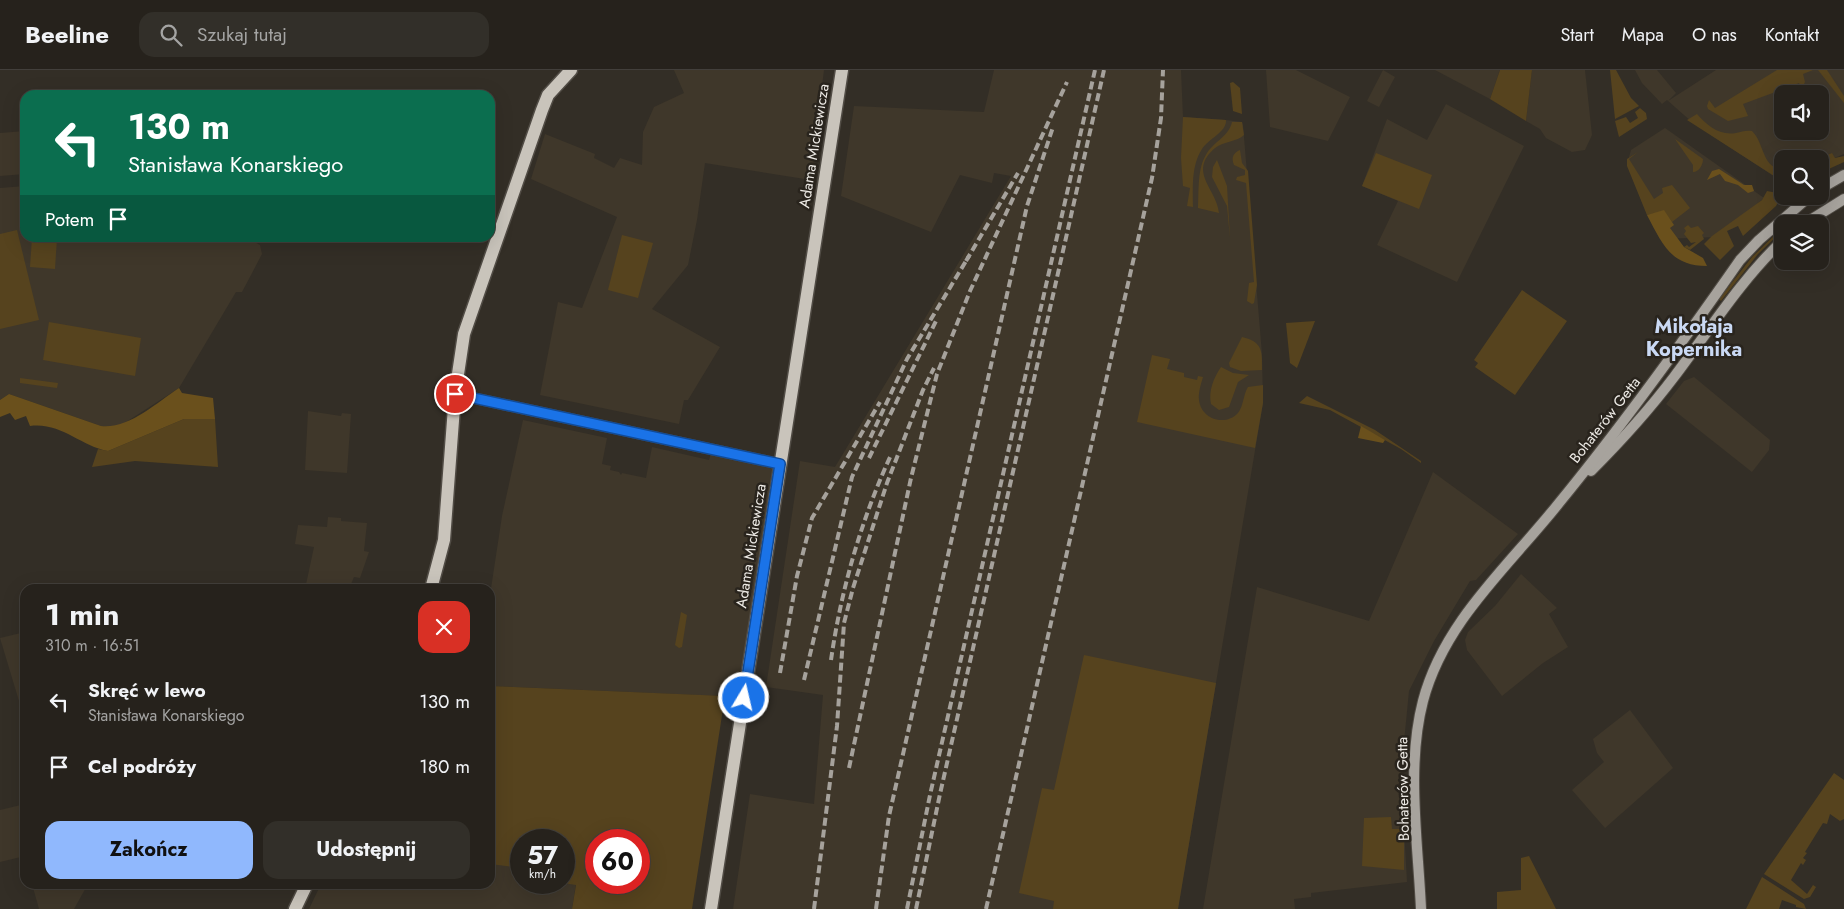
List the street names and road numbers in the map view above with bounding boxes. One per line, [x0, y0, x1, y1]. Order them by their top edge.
street label: Adama Mickiewicza [793, 82, 835, 210]
street label: Bohaterów Getta [1564, 372, 1646, 468]
street label: Adama Mickiewicza [730, 482, 772, 610]
street label: Bohaterów Getta [1391, 737, 1415, 841]

